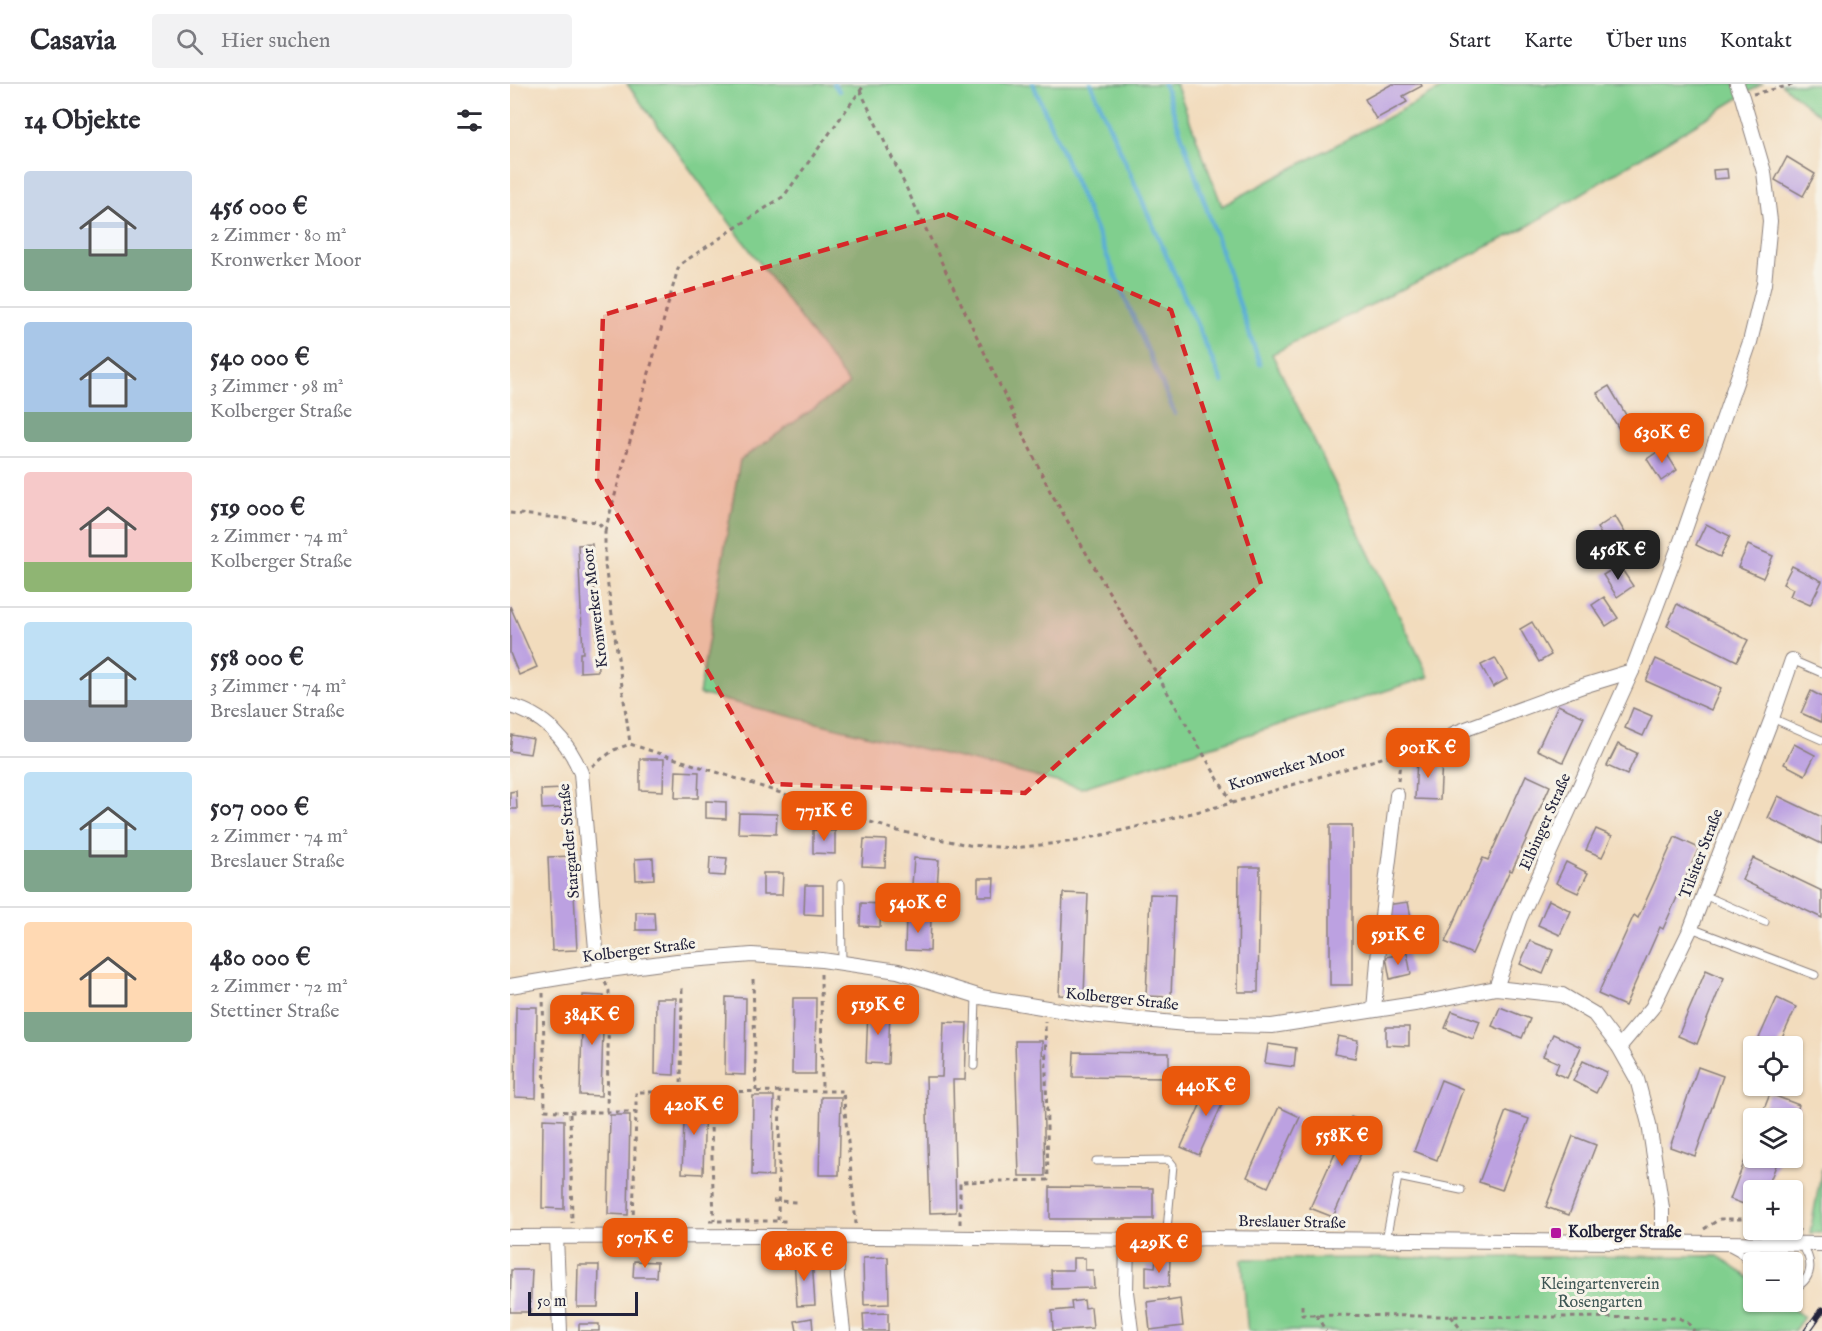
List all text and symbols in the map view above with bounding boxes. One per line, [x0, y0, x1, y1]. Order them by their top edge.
search box [152, 14, 572, 68]
text: Casavia [30, 24, 116, 59]
icon: search [173, 25, 206, 58]
text: Hier suchen [221, 27, 330, 55]
text: Start [1449, 28, 1491, 55]
text: Karte [1524, 28, 1573, 55]
text: Über uns [1606, 28, 1687, 55]
text: Kontakt [1720, 28, 1792, 55]
text: 14 Objekte [24, 104, 140, 137]
icon: filters [453, 104, 486, 137]
text: 456 000 € [210, 190, 308, 223]
icon: home [72, 195, 144, 267]
text: 2 Zimmer · 80 m² [210, 223, 347, 248]
text: Kronwerker Moor [210, 248, 361, 273]
text: 540 000 € [210, 341, 310, 374]
icon: home [72, 346, 144, 418]
text: 3 Zimmer · 98 m² [210, 374, 344, 399]
text: Kolberger Straße [210, 399, 352, 424]
pin: 630K € [1613, 413, 1711, 464]
text: 630K € [1634, 420, 1690, 445]
text: 519 000 € [210, 491, 305, 524]
icon: home [72, 496, 144, 568]
text: 2 Zimmer · 74 m² [210, 524, 348, 549]
pin: 456K € [1569, 530, 1667, 581]
text: 456K € [1590, 537, 1646, 562]
street label: Kronwerker Moor [579, 547, 613, 669]
text: Kolberger Straße [210, 549, 352, 574]
text: 558 000 € [210, 641, 304, 674]
icon: home [72, 646, 144, 718]
text: 3 Zimmer · 74 m² [210, 674, 346, 699]
text: Breslauer Straße [210, 699, 345, 724]
pin: 901K € [1379, 728, 1477, 779]
text: 901K € [1400, 735, 1456, 760]
street label: Kronwerker Moor [1226, 742, 1348, 796]
street label: Elbinger Straße [1516, 770, 1576, 874]
street label: Stargarder Straße [555, 783, 585, 899]
text: 507 000 € [210, 791, 309, 824]
pin: 771K € [775, 791, 873, 842]
icon: home [72, 796, 144, 868]
text: 771K € [796, 798, 852, 823]
street label: Tilsiter Straße [1676, 806, 1728, 902]
text: 2 Zimmer · 74 m² [210, 824, 348, 849]
text: Breslauer Straße [210, 849, 345, 874]
pin: 540K € [869, 883, 967, 934]
text: 540K € [889, 890, 947, 915]
pin: 591K € [1349, 915, 1447, 966]
text: 591K € [1371, 922, 1425, 947]
street label: Kolberger Straße [581, 934, 697, 968]
text: 480 000 € [210, 941, 311, 974]
icon: home [72, 946, 144, 1018]
text: 2 Zimmer · 72 m² [210, 974, 348, 999]
street label: Kolberger Straße [1064, 984, 1180, 1016]
pin: 519K € [829, 985, 927, 1036]
text: 519K € [851, 992, 905, 1017]
pin: 384K € [543, 995, 641, 1046]
text: Stettiner Straße [210, 999, 340, 1024]
text: 384K € [564, 1002, 620, 1027]
map controls [1743, 1036, 1803, 1312]
button: locate [1743, 1036, 1803, 1096]
pin: 440K € [1157, 1066, 1255, 1117]
text: 440K € [1176, 1073, 1236, 1098]
pin: 420K € [645, 1085, 743, 1136]
text: 420K € [664, 1092, 724, 1117]
button: layers [1743, 1108, 1803, 1168]
pin: 558K € [1293, 1116, 1391, 1167]
text: 558K € [1316, 1123, 1368, 1148]
button: + [1743, 1180, 1803, 1240]
street label: Breslauer Straße [1238, 1212, 1346, 1234]
pin: 507K € [596, 1218, 694, 1269]
pin: 429K € [1110, 1223, 1208, 1274]
place label: Kolberger Straße [1568, 1223, 1682, 1243]
text: 507K € [617, 1225, 673, 1250]
marker: Kolberger Straße [1549, 1226, 1563, 1240]
text: 429K € [1130, 1230, 1188, 1255]
pin: 480K € [755, 1231, 853, 1282]
text: 480K € [775, 1238, 833, 1263]
button: − [1743, 1252, 1803, 1312]
park label: Kleingartenverein Rosengarten [1540, 1275, 1660, 1313]
scale bar [528, 1289, 638, 1316]
text: 50 m [537, 1292, 566, 1312]

